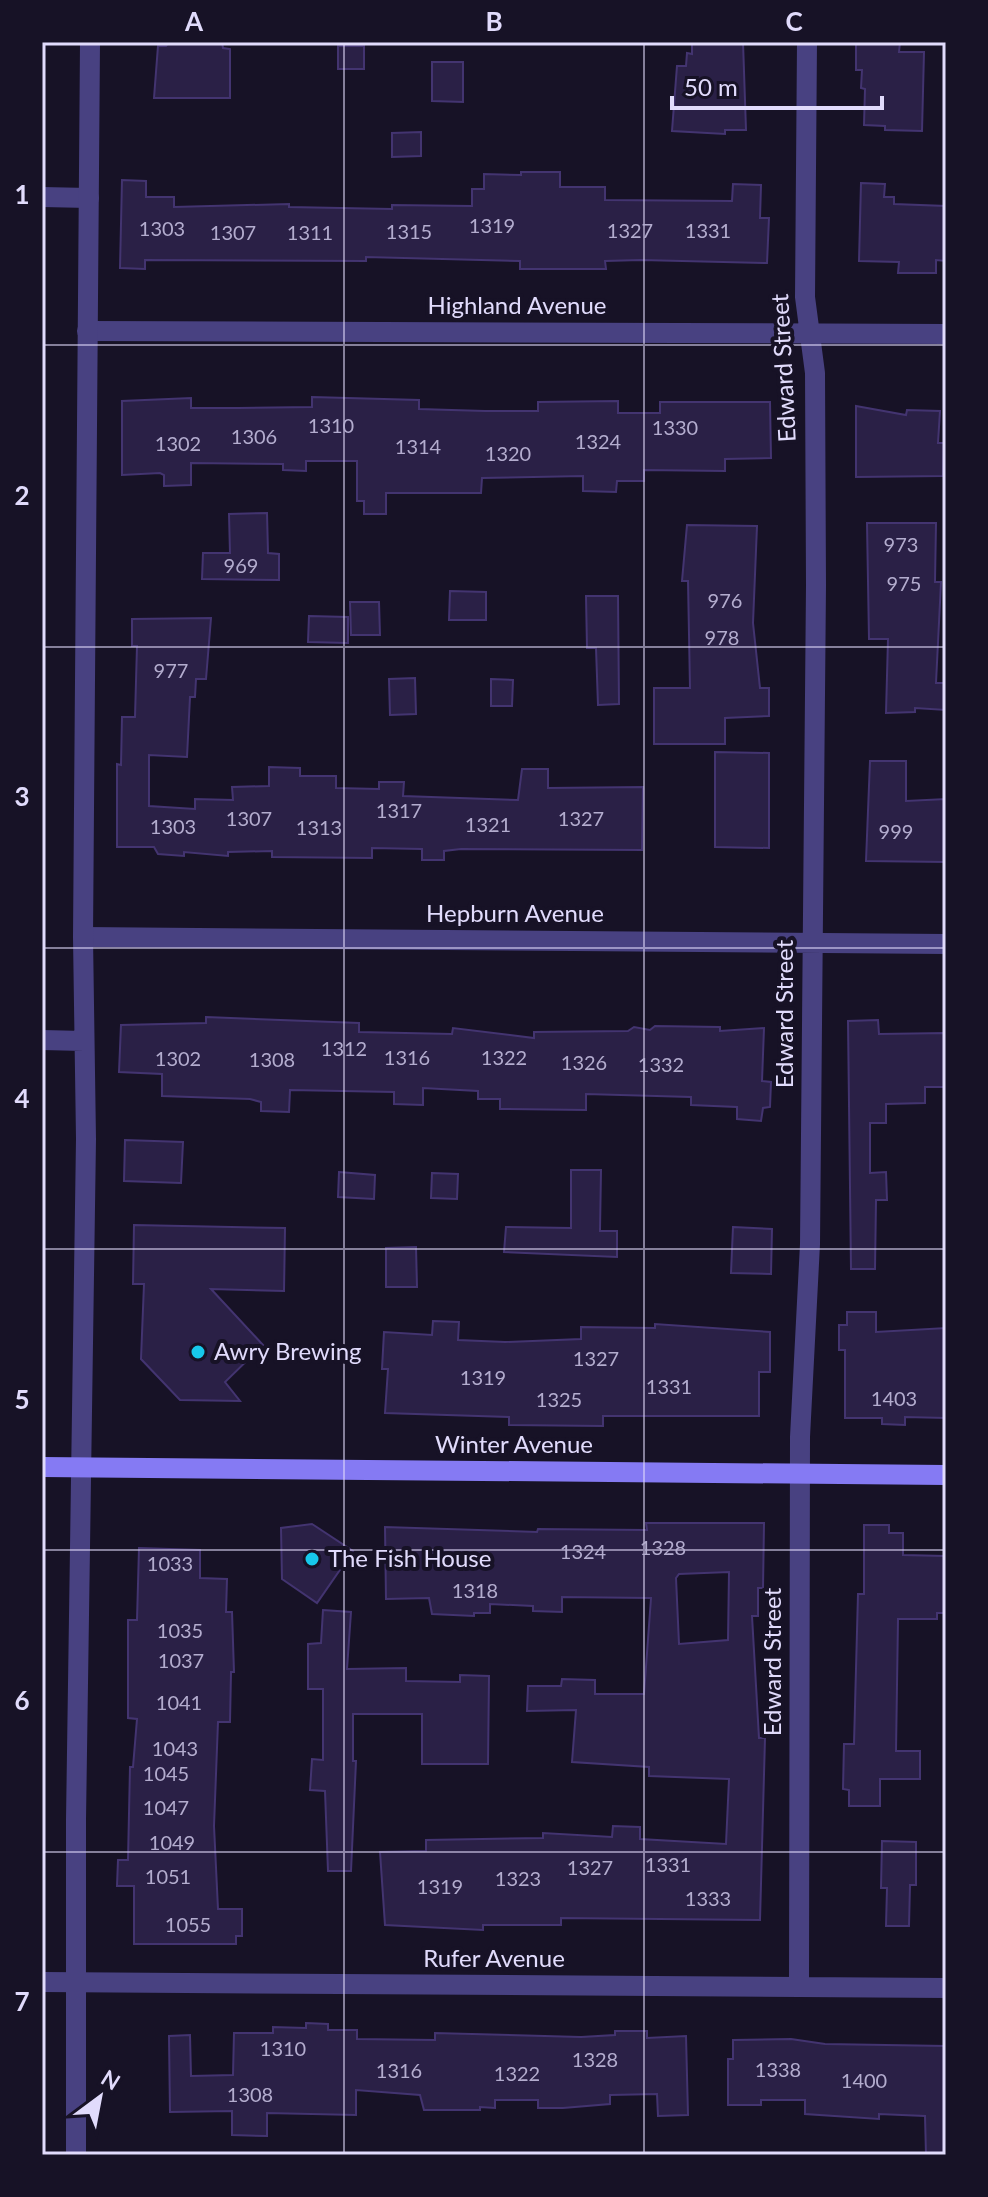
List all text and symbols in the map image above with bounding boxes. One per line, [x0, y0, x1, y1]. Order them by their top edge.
text: A [184, 5, 204, 37]
text: B [485, 5, 503, 37]
text: C [785, 5, 803, 37]
scale bar [672, 60, 882, 110]
text: 50 m [684, 72, 738, 101]
text: 1 [14, 178, 30, 210]
house number: 1319 [469, 213, 515, 237]
house number: 1303 [139, 216, 185, 240]
house number: 1327 [607, 218, 653, 242]
house number: 1331 [685, 218, 731, 242]
house number: 1315 [386, 219, 432, 243]
house number: 1307 [210, 220, 256, 244]
house number: 1311 [287, 220, 333, 244]
street label: Highland Avenue [428, 290, 607, 319]
street label: Edward Street [764, 293, 801, 443]
house number: 1310 [308, 413, 354, 437]
house number: 1330 [652, 415, 698, 439]
house number: 1306 [231, 424, 277, 448]
house number: 1324 [575, 429, 622, 453]
house number: 1302 [155, 431, 201, 455]
house number: 1314 [395, 434, 442, 458]
house number: 1320 [485, 441, 531, 465]
text: 2 [14, 479, 30, 511]
house number: 973 [884, 532, 918, 556]
house number: 969 [224, 553, 258, 577]
house number: 975 [887, 571, 921, 595]
house number: 976 [708, 588, 742, 612]
house number: 978 [705, 625, 739, 649]
house number: 977 [154, 658, 188, 682]
text: 3 [14, 780, 30, 812]
house number: 1317 [376, 798, 422, 822]
house number: 1307 [226, 806, 272, 830]
house number: 1327 [558, 806, 604, 830]
house number: 1321 [465, 812, 511, 836]
house number: 1303 [150, 814, 196, 838]
house number: 1313 [296, 815, 342, 839]
house number: 999 [879, 819, 913, 843]
street label: Hepburn Avenue [426, 898, 604, 927]
street label: Edward Street [769, 939, 798, 1088]
house number: 1312 [321, 1036, 367, 1060]
house number: 1316 [384, 1045, 430, 1069]
house number: 1322 [481, 1045, 527, 1069]
house number: 1302 [155, 1046, 201, 1070]
house number: 1308 [249, 1047, 295, 1071]
house number: 1326 [561, 1050, 607, 1074]
house number: 1332 [638, 1052, 684, 1076]
text: 4 [14, 1082, 30, 1114]
place label: Awry Brewing [214, 1336, 362, 1365]
marker: Awry Brewing [189, 1343, 207, 1361]
house number: 1327 [573, 1346, 619, 1370]
house number: 1319 [460, 1365, 506, 1389]
house number: 1331 [646, 1374, 692, 1398]
text: 5 [14, 1383, 30, 1415]
house number: 1403 [871, 1386, 917, 1410]
house number: 1325 [536, 1387, 582, 1411]
street label: Winter Avenue [435, 1429, 593, 1458]
house number: 1328 [640, 1535, 686, 1559]
house number: 1324 [560, 1539, 607, 1563]
place label: The Fish House [328, 1543, 491, 1572]
marker: The Fish House [303, 1550, 321, 1568]
house number: 1033 [147, 1551, 193, 1575]
house number: 1318 [452, 1578, 498, 1602]
street label: Edward Street [757, 1587, 786, 1736]
house number: 1035 [157, 1618, 203, 1642]
house number: 1037 [158, 1648, 204, 1672]
text: 6 [14, 1684, 30, 1716]
house number: 1041 [156, 1690, 202, 1714]
house number: 1043 [152, 1736, 198, 1760]
house number: 1045 [143, 1761, 189, 1785]
house number: 1047 [143, 1795, 189, 1819]
house number: 1049 [149, 1830, 195, 1854]
house number: 1331 [645, 1852, 691, 1876]
house number: 1327 [567, 1855, 613, 1879]
house number: 1051 [145, 1864, 191, 1888]
house number: 1323 [495, 1866, 541, 1890]
house number: 1319 [417, 1874, 463, 1898]
house number: 1333 [685, 1886, 731, 1910]
house number: 1055 [165, 1912, 211, 1936]
street label: Rufer Avenue [423, 1943, 565, 1972]
text: 7 [14, 1985, 30, 2017]
house number: 1310 [260, 2036, 306, 2060]
house number: 1328 [572, 2047, 618, 2071]
north arrow [60, 2057, 140, 2137]
house number: 1338 [755, 2057, 801, 2081]
house number: 1316 [376, 2058, 422, 2082]
house number: 1322 [494, 2061, 540, 2085]
text: N [97, 2064, 125, 2096]
house number: 1400 [841, 2068, 887, 2092]
house number: 1308 [227, 2082, 273, 2106]

